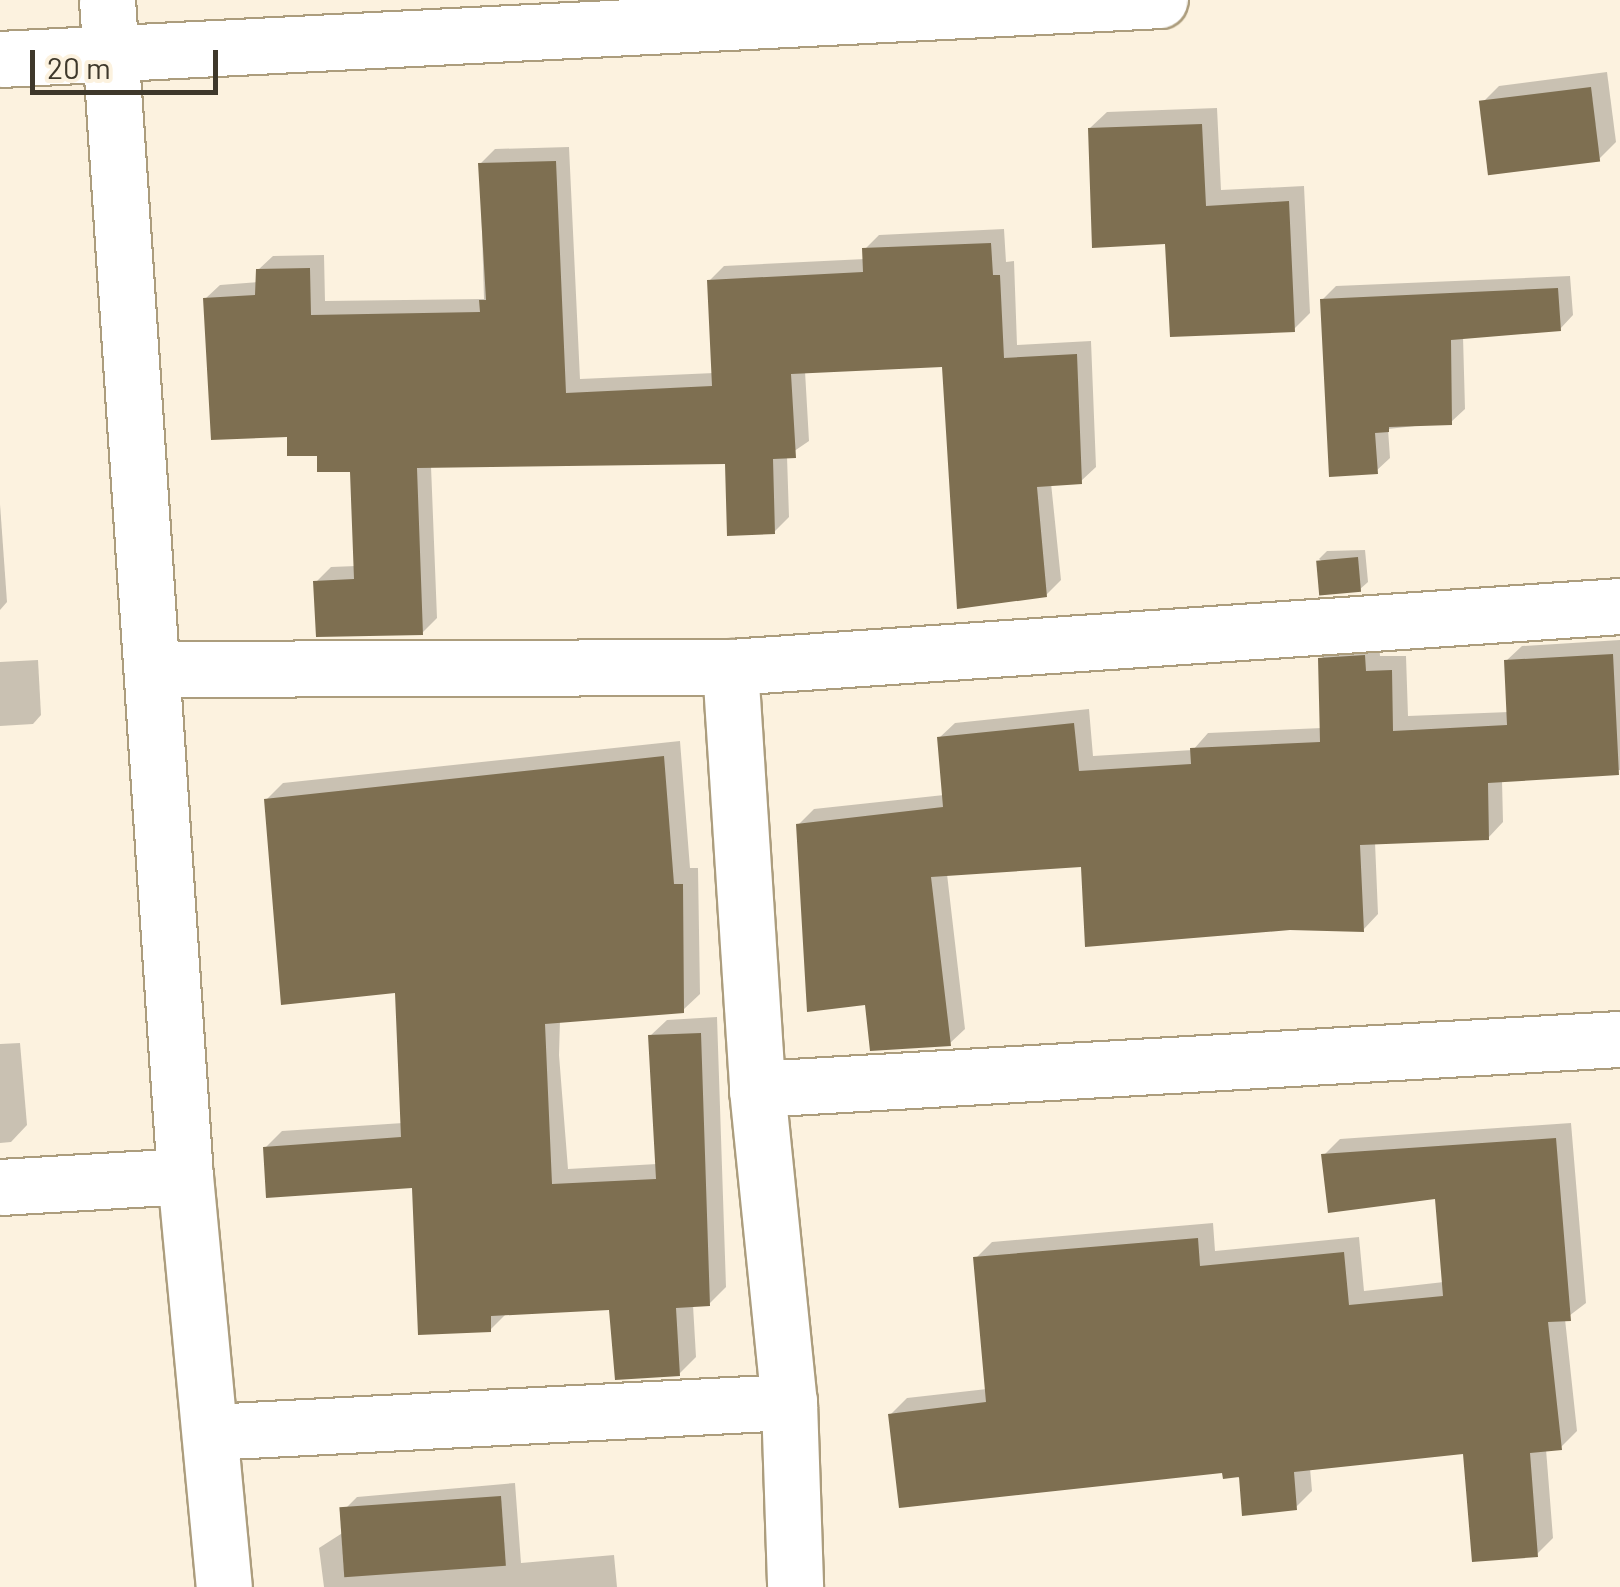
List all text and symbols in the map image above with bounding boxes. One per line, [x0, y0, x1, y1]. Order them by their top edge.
scale bar [35, 30, 222, 92]
text: 20 m [47, 49, 111, 85]

